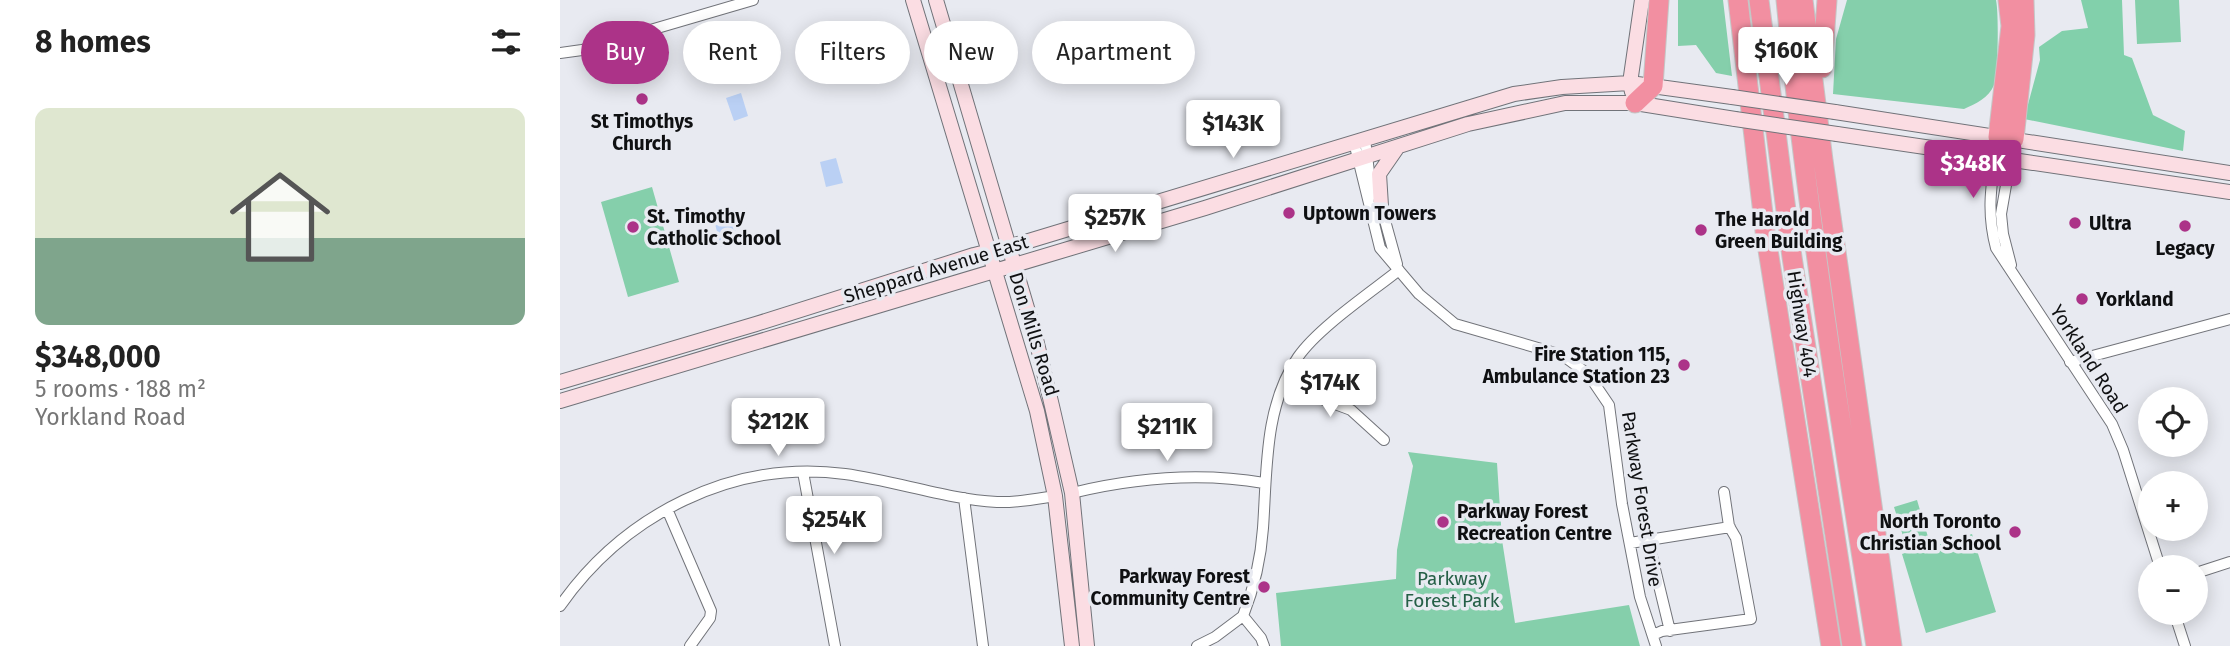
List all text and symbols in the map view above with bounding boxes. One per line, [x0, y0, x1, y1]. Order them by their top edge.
chip: Buy [581, 21, 669, 84]
chip: Rent [683, 21, 781, 84]
chip: Filters [795, 21, 910, 84]
chip: New [924, 21, 1018, 84]
chip: Apartment [1032, 21, 1195, 84]
icon: filters [487, 23, 525, 61]
text: 8 homes [35, 24, 151, 60]
pin: $160K [1737, 28, 1835, 87]
text: $160K [1754, 36, 1818, 64]
marker: St Timothys Church [634, 91, 650, 107]
pin: $143K [1184, 100, 1282, 160]
text: $143K [1202, 109, 1264, 137]
place label: St Timothys Church [591, 110, 693, 155]
pin: $348K [1924, 140, 2022, 200]
text: $348K [1940, 149, 2006, 177]
icon: home [217, 154, 343, 280]
pin: $257K [1066, 194, 1164, 254]
place label: Uptown Towers [1303, 202, 1436, 225]
text: $257K [1084, 203, 1146, 231]
place label: St. Timothy Catholic School [647, 205, 781, 250]
marker: Uptown Towers [1281, 205, 1297, 221]
place label: The Harold Green Building [1715, 208, 1843, 253]
place label: Ultra [2089, 212, 2132, 235]
marker: Ultra [2067, 215, 2083, 231]
marker: Legacy [2177, 218, 2193, 234]
marker: St. Timothy Catholic School [625, 219, 641, 235]
marker: The Harold Green Building [1693, 222, 1709, 238]
street label: Sheppard Avenue East [841, 230, 1031, 308]
place label: Legacy [2155, 237, 2215, 260]
street label: Don Mills Road [1004, 269, 1064, 399]
street label: Highway 404 [1782, 269, 1822, 379]
place label: Yorkland [2095, 288, 2174, 311]
marker: Yorkland [2074, 291, 2090, 307]
street label: Yorkland Road [2045, 300, 2133, 418]
text: $348,000 [35, 339, 161, 375]
place label: Fire Station 115, Ambulance Station 23 [1482, 343, 1670, 388]
marker: Fire Station 115, Ambulance Station 23 [1676, 357, 1692, 373]
pin: $174K [1281, 360, 1379, 419]
text: $174K [1300, 368, 1360, 396]
text: 5 rooms · 188 m² [35, 375, 206, 403]
map controls [2138, 387, 2208, 625]
button: locate [2138, 387, 2208, 457]
pin: $212K [729, 398, 827, 458]
text: Yorkland Road [35, 403, 186, 431]
pin: $211K [1118, 404, 1216, 463]
text: $212K [748, 407, 808, 435]
street label: Parkway Forest Drive [1617, 410, 1667, 588]
text: $211K [1137, 412, 1197, 440]
button: + [2138, 471, 2208, 541]
pin: $254K [785, 496, 883, 556]
place label: Parkway Forest Recreation Centre [1457, 500, 1612, 545]
text: $254K [802, 505, 866, 533]
place label: North Toronto Christian School [1860, 510, 2001, 555]
marker: Parkway Forest Recreation Centre [1435, 514, 1451, 530]
marker: North Toronto Christian School [2007, 524, 2023, 540]
button: − [2138, 555, 2208, 625]
place label: Parkway Forest Community Centre [1091, 565, 1251, 610]
park label: Parkway Forest Park [1404, 567, 1500, 612]
marker: Parkway Forest Community Centre [1256, 579, 1272, 595]

